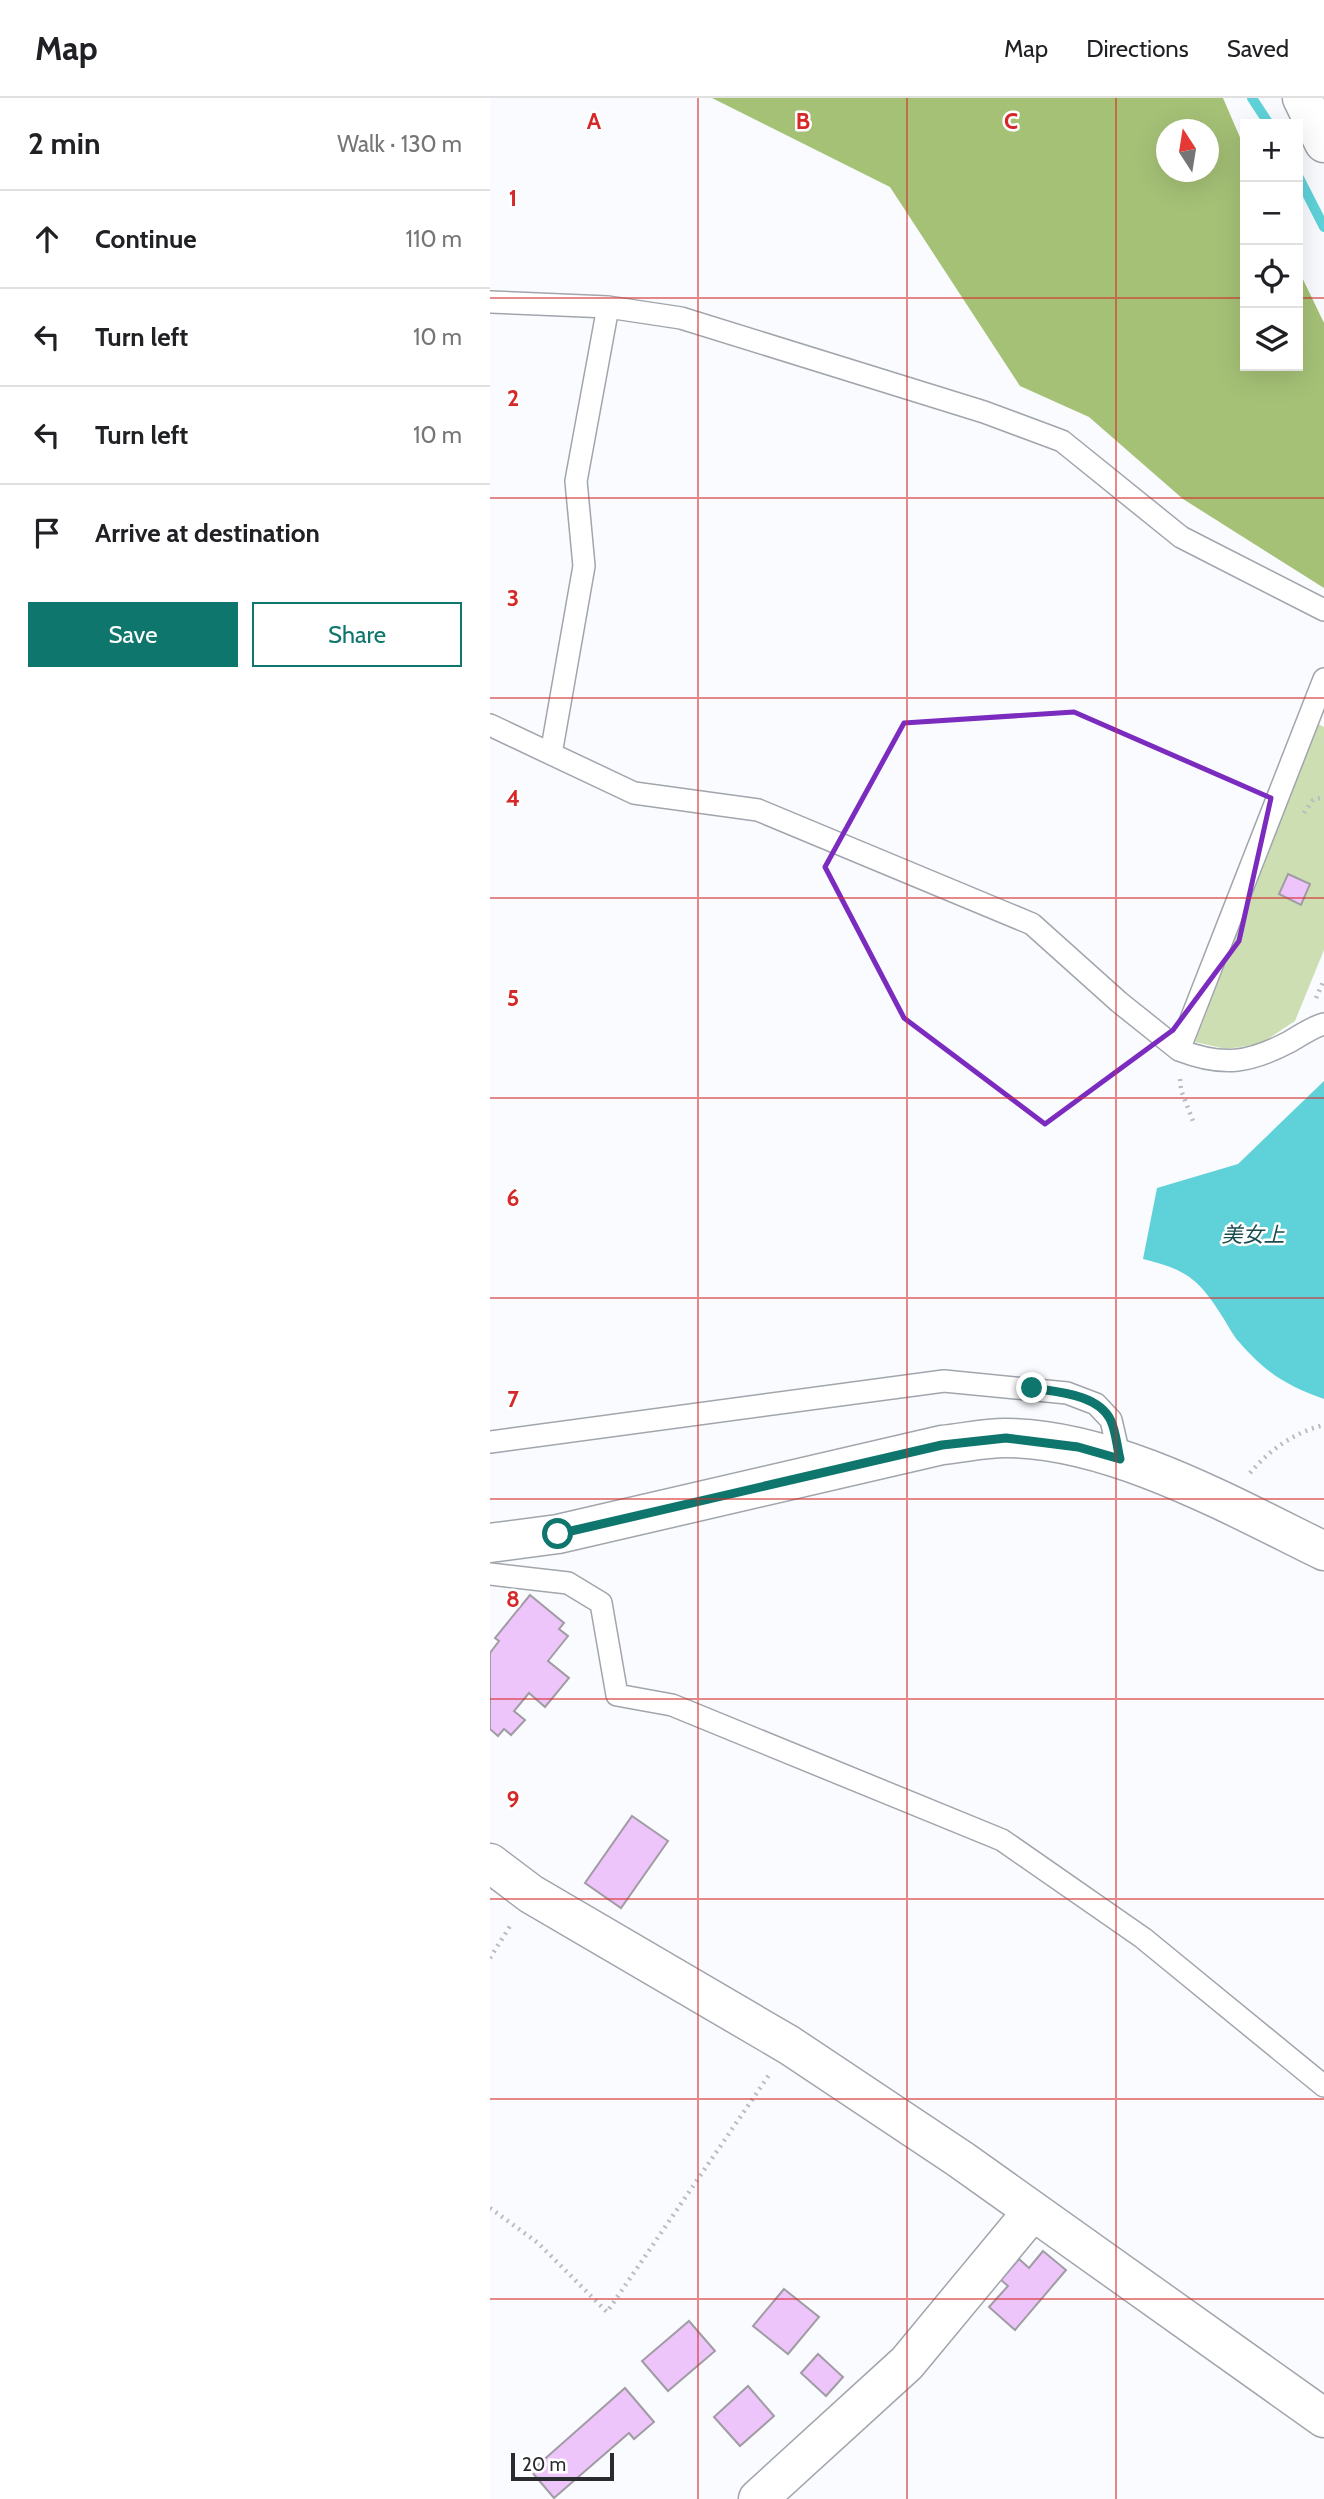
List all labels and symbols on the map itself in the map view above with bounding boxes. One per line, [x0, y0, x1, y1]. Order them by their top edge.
text: A [587, 107, 602, 135]
text: B [796, 107, 810, 135]
text: C [1004, 107, 1018, 135]
north arrow [1156, 119, 1219, 182]
text: 1 [509, 184, 517, 212]
text: 2 [507, 384, 519, 412]
text: 3 [507, 584, 519, 612]
text: 4 [506, 784, 520, 812]
text: 5 [507, 984, 519, 1012]
text: 6 [507, 1184, 519, 1212]
water label: 美女上 [1222, 1222, 1285, 1247]
route end [1016, 1372, 1047, 1403]
text: 7 [507, 1385, 519, 1413]
route start [542, 1518, 573, 1549]
text: 8 [506, 1585, 520, 1613]
text: 9 [507, 1785, 519, 1813]
scale bar [511, 2450, 614, 2482]

